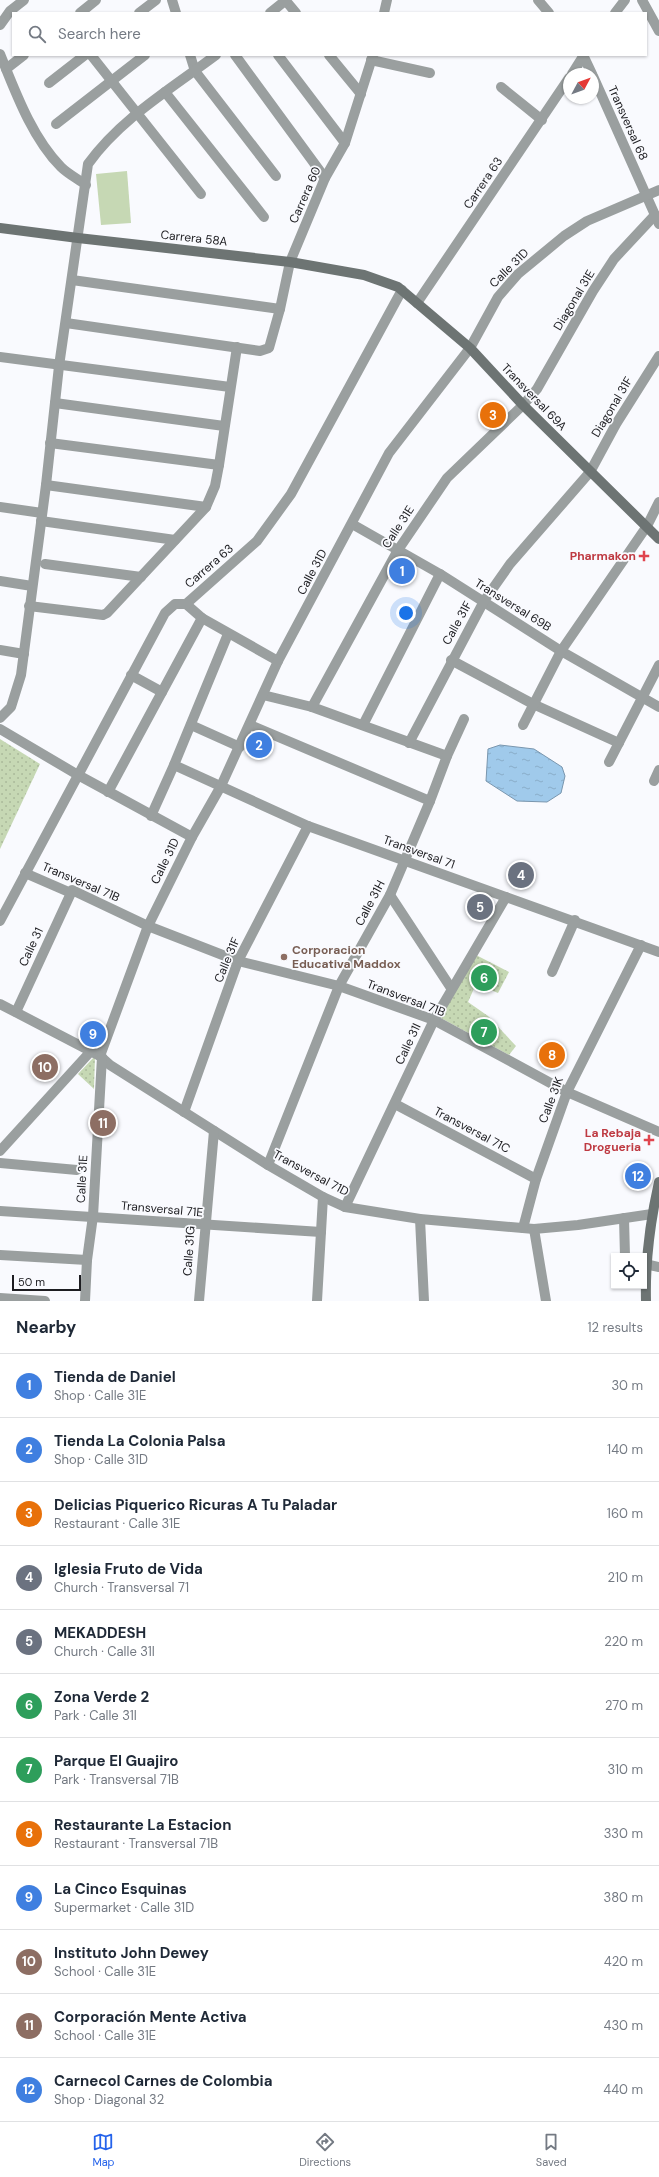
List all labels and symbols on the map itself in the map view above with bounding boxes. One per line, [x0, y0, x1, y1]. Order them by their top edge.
north arrow [563, 68, 599, 104]
street label: Transversal 68 [604, 83, 652, 163]
street label: Carrera 63 [460, 154, 506, 212]
street label: Carrera 60 [285, 164, 325, 226]
street label: Carrera 58A [160, 227, 228, 249]
street label: Calle 31D [486, 245, 532, 291]
street label: Diagonal 31E [550, 267, 598, 333]
street label: Transversal 69A [498, 360, 570, 434]
street label: Diagonal 31F [588, 373, 637, 440]
pin: 3 [480, 400, 506, 430]
street label: Calle 31E [378, 502, 418, 551]
street label: Carrera 63 [181, 540, 237, 592]
street label: Calle 31D [293, 546, 331, 598]
place label: Pharmakon [570, 548, 636, 564]
marker: Pharmakon [639, 551, 649, 561]
pin: 1 [389, 556, 415, 586]
street label: Transversal 69B [472, 575, 554, 635]
street label: Calle 31F [438, 598, 476, 648]
your location [396, 603, 416, 623]
pin: 2 [246, 730, 272, 760]
street label: Transversal 71 [381, 832, 457, 872]
street label: Calle 31D [147, 835, 183, 887]
street label: Transversal 71B [40, 858, 122, 906]
pin: 4 [508, 860, 534, 890]
street label: Calle 31H [351, 877, 389, 929]
pin: 5 [467, 892, 493, 922]
street label: Calle 31 [15, 925, 47, 969]
street label: Calle 31F [210, 934, 244, 985]
place label: Corporacion Educativa Maddox [292, 942, 401, 972]
marker: Corporacion Educativa Maddox [279, 952, 289, 962]
pin: 6 [471, 963, 497, 993]
street label: Transversal 71B [365, 976, 447, 1020]
pin: 7 [471, 1017, 497, 1047]
pin: 9 [80, 1019, 106, 1049]
street label: Calle 31I [391, 1021, 425, 1067]
pin: 8 [539, 1040, 565, 1070]
pin: 10 [32, 1052, 58, 1082]
street label: Calle 31K [535, 1075, 567, 1125]
street label: Transversal 71C [431, 1103, 513, 1157]
pin: 11 [90, 1108, 116, 1138]
place label: La Rebaja Drogueria [584, 1125, 641, 1155]
marker: La Rebaja Drogueria [644, 1135, 654, 1145]
street label: Transversal 71D [270, 1146, 352, 1200]
street label: Calle 31E [73, 1154, 91, 1203]
pin: 12 [625, 1161, 651, 1191]
street label: Transversal 71E [120, 1197, 204, 1221]
street label: Calle 31G [179, 1225, 199, 1277]
scale bar [12, 1273, 81, 1292]

